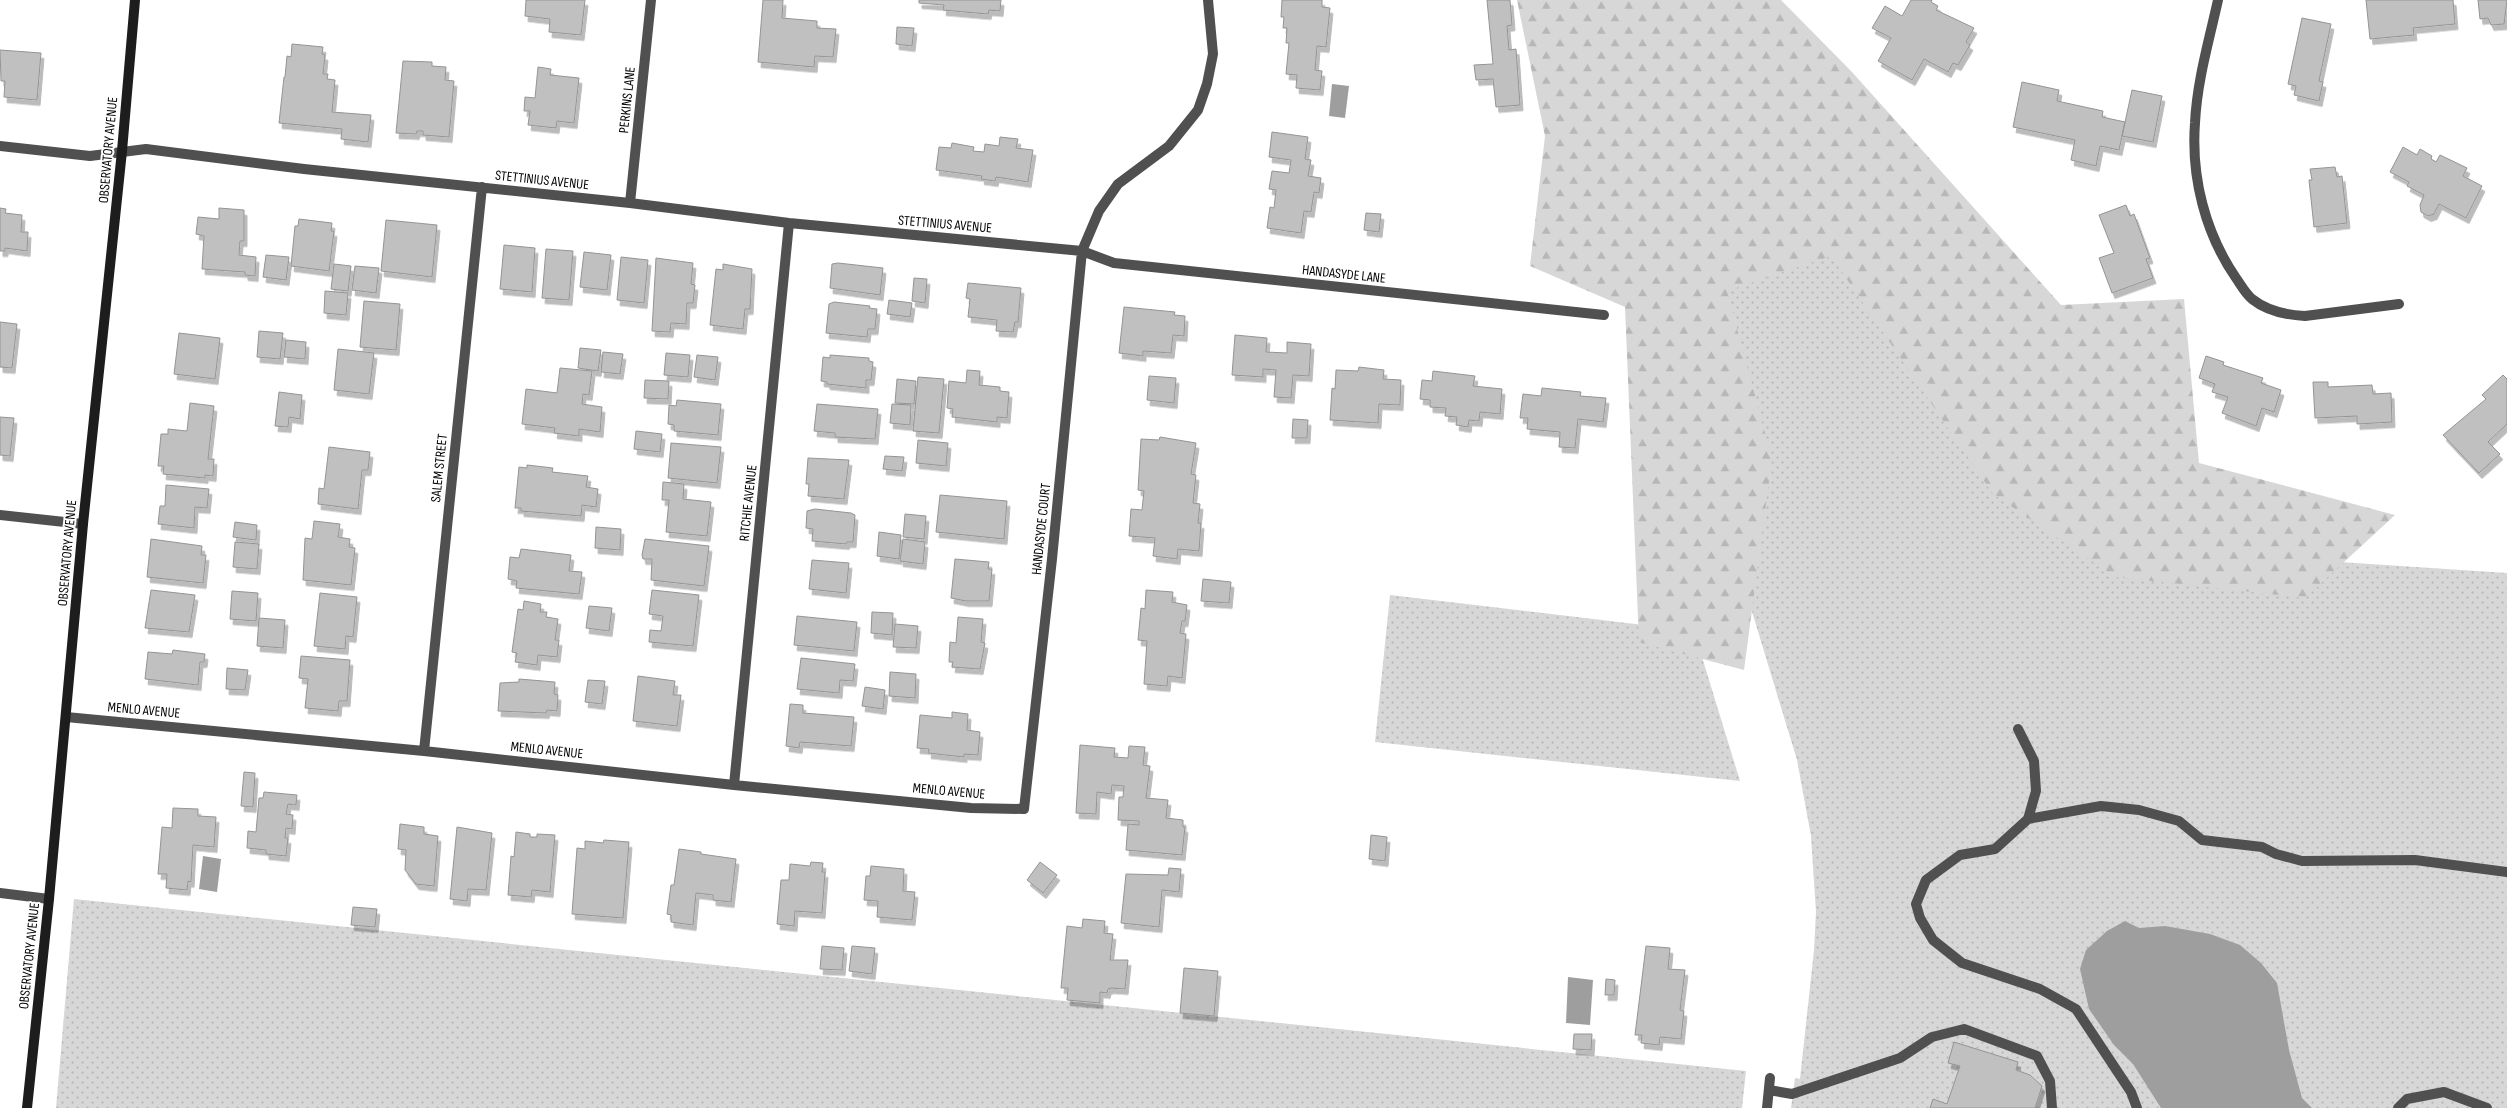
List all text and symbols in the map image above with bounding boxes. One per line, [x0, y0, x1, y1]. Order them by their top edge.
street label: PERKINS LANE [615, 66, 639, 134]
street label: OBSERVATORY AVENUE [95, 96, 121, 204]
street label: STETTINIUS AVENUE [494, 167, 590, 193]
street label: STETTINIUS AVENUE [897, 211, 993, 237]
street label: HANDASYDE LANE [1301, 261, 1387, 287]
street label: SALEM STREET [427, 433, 451, 503]
street label: RITCHIE AVENUE [736, 464, 760, 542]
street label: HANDASYDE COURT [1028, 482, 1054, 576]
street label: OBSERVATORY AVENUE [54, 499, 80, 607]
street label: MENLO AVENUE [107, 698, 181, 722]
street label: MENLO AVENUE [510, 738, 584, 762]
street label: MENLO AVENUE [912, 779, 986, 803]
street label: OBSERVATORY AVENUE [15, 902, 43, 1010]

